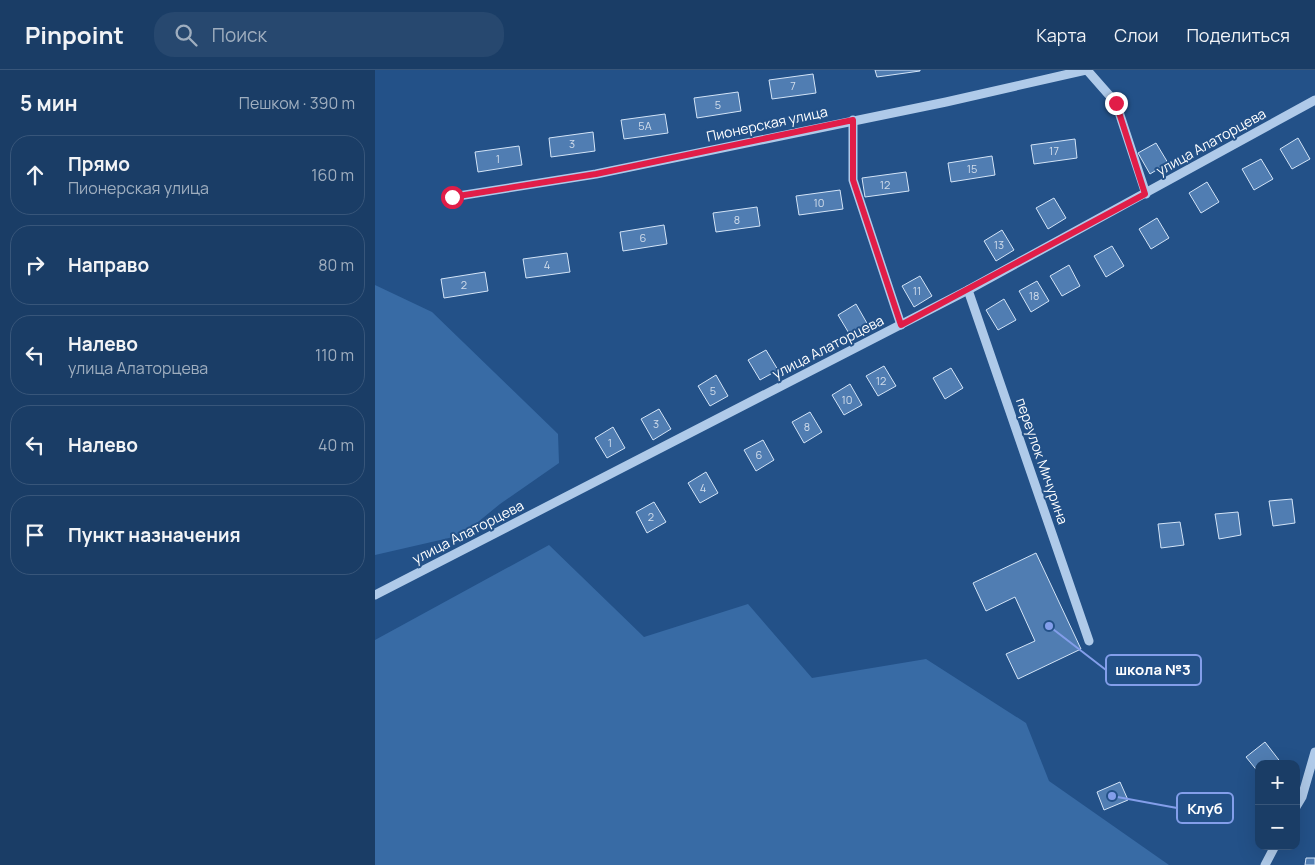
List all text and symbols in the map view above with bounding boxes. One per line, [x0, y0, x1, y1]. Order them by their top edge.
search box [154, 12, 504, 57]
text: Pinpoint [25, 18, 124, 51]
icon: search [172, 21, 200, 49]
text: Поиск [212, 22, 267, 48]
text: Карта [1036, 23, 1086, 47]
text: Слои [1114, 23, 1158, 47]
text: Поделиться [1186, 23, 1290, 47]
house number: 7 [790, 78, 796, 93]
text: 5 мин [20, 89, 78, 117]
text: Пешком · 390 m [239, 92, 355, 114]
route end [1105, 92, 1128, 115]
house number: 5 [715, 97, 721, 112]
street label: Пионерская улица [705, 101, 829, 146]
street label: улица Алаторцева [1152, 104, 1269, 180]
house number: 5А [638, 118, 652, 133]
house number: 3 [569, 136, 575, 151]
house number: 17 [1049, 143, 1059, 158]
text: Прямо [68, 151, 130, 177]
house number: 1 [496, 151, 500, 166]
icon: ahead [21, 161, 49, 189]
house number: 15 [967, 161, 977, 176]
text: 160 m [311, 164, 354, 186]
text: Пионерская улица [68, 177, 209, 199]
house number: 12 [880, 177, 890, 192]
route start [441, 186, 464, 209]
house number: 10 [813, 195, 825, 210]
house number: 8 [734, 212, 740, 227]
house number: 6 [640, 230, 647, 245]
house number: 13 [994, 237, 1004, 252]
icon: right [21, 251, 49, 279]
text: Направо [68, 252, 149, 278]
text: 80 m [318, 254, 354, 276]
house number: 4 [544, 257, 550, 272]
house number: 2 [461, 277, 467, 292]
house number: 11 [913, 283, 921, 298]
house number: 18 [1029, 288, 1039, 303]
street label: улица Алаторцева [769, 310, 887, 383]
text: Налево [68, 331, 138, 357]
icon: left [21, 341, 49, 369]
text: 110 m [315, 344, 354, 366]
text: улица Алаторцева [68, 357, 208, 379]
house number: 12 [876, 373, 886, 388]
house number: 5 [710, 383, 716, 398]
house number: 10 [841, 392, 853, 407]
street label: переулок Мичурина [1012, 395, 1073, 527]
house number: 3 [653, 416, 659, 431]
house number: 8 [804, 419, 810, 434]
icon: left [21, 431, 49, 459]
text: Налево [68, 432, 138, 458]
text: 40 m [318, 434, 354, 456]
house number: 1 [608, 435, 612, 450]
house number: 6 [756, 447, 763, 462]
house number: 4 [700, 480, 706, 495]
street label: улица Алаторцева [409, 495, 527, 568]
house number: 2 [648, 509, 654, 524]
icon: arrive [21, 521, 49, 549]
text: Пункт назначения [68, 522, 241, 548]
callout: школа №3 [1106, 655, 1201, 685]
text: школа №3 [1115, 659, 1191, 680]
map controls [1255, 760, 1300, 850]
button: + [1255, 760, 1300, 805]
callout: Клуб [1177, 793, 1233, 823]
text: Клуб [1187, 798, 1223, 819]
button: − [1255, 805, 1300, 850]

